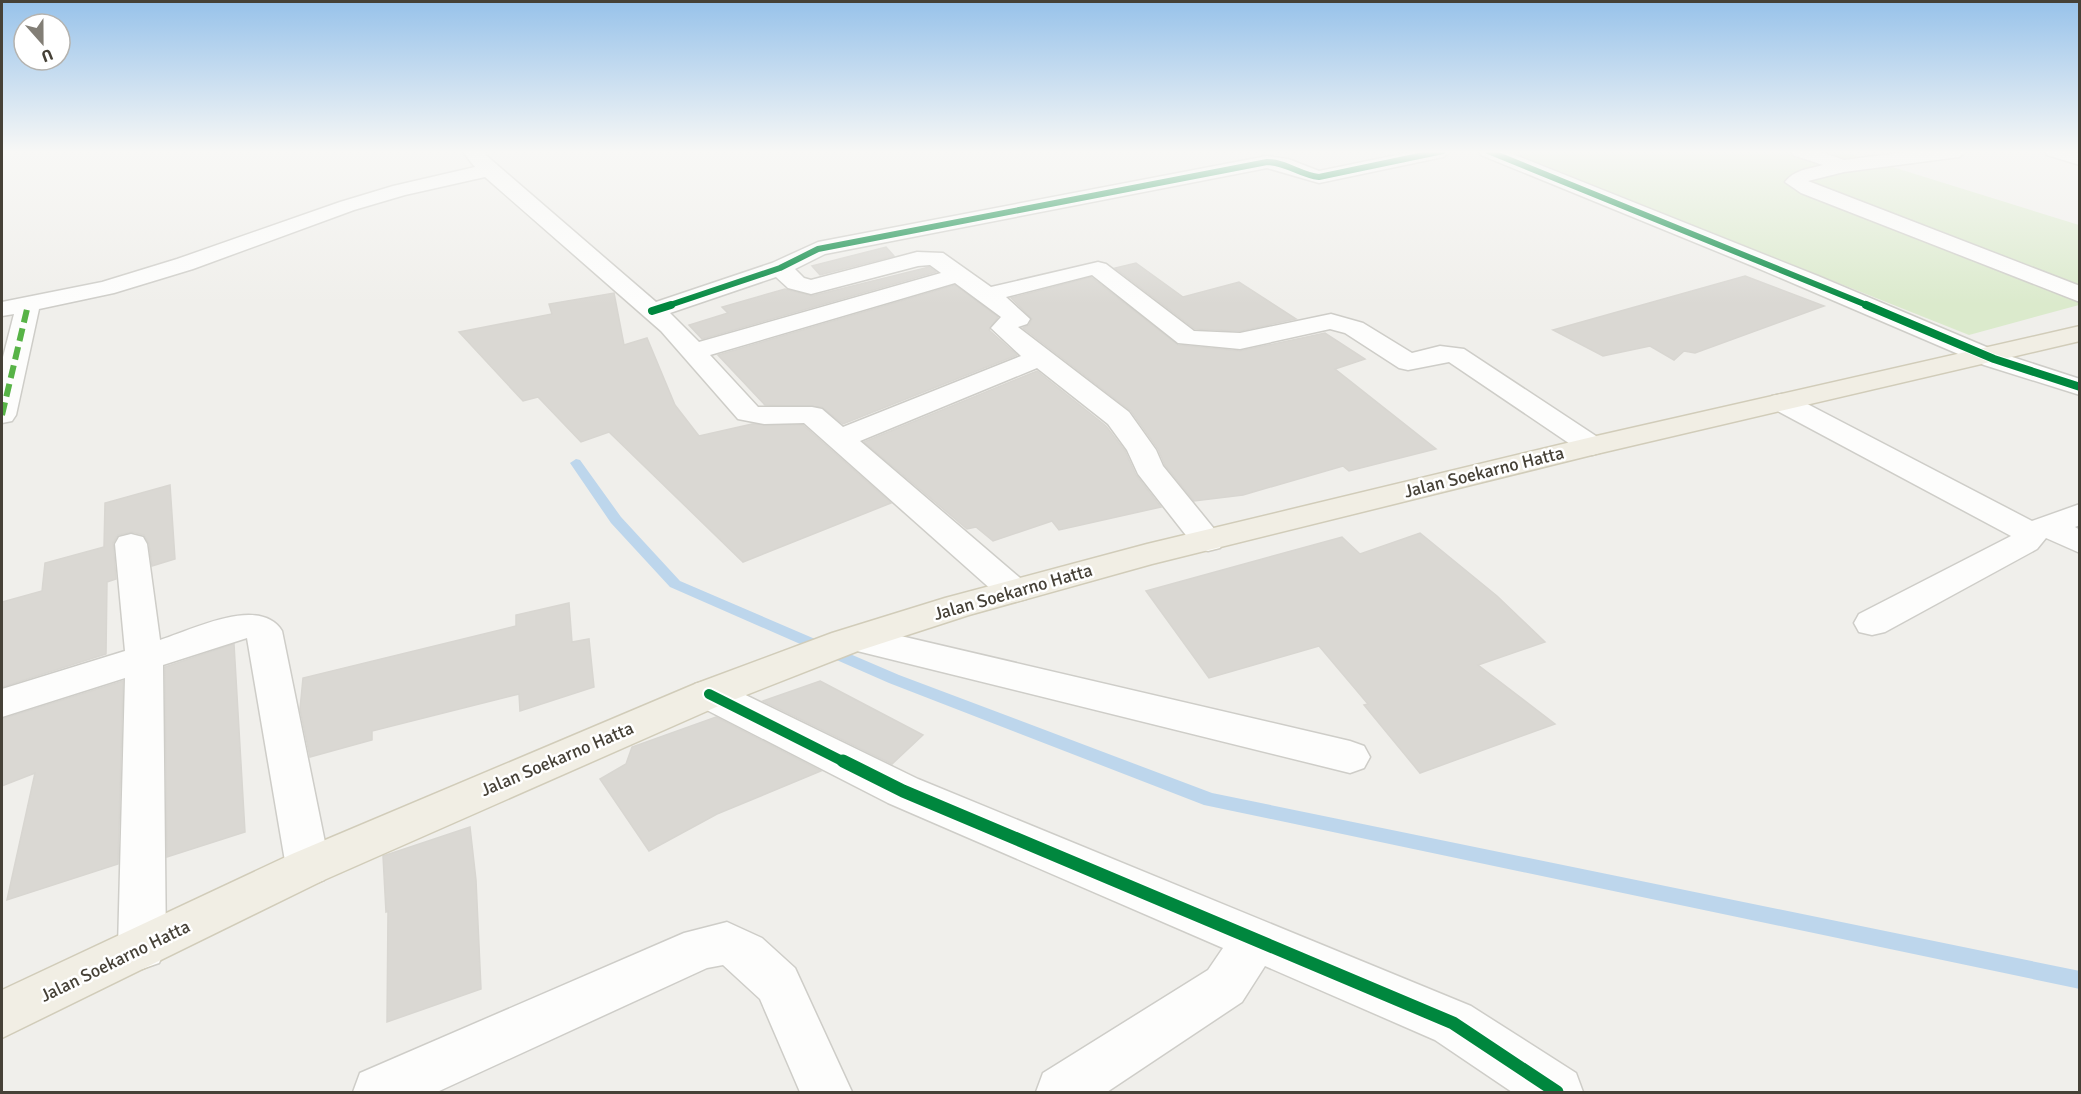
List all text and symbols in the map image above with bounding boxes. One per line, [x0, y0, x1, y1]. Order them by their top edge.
north arrow [12, 12, 72, 72]
text: U [38, 44, 56, 66]
street label: Jalan Soekarno Hatta [1402, 441, 1566, 503]
street label: Jalan Soekarno Hatta [931, 559, 1095, 625]
street label: Jalan Soekarno Hatta [477, 717, 637, 801]
street label: Jalan Soekarno Hatta [36, 915, 194, 1007]

